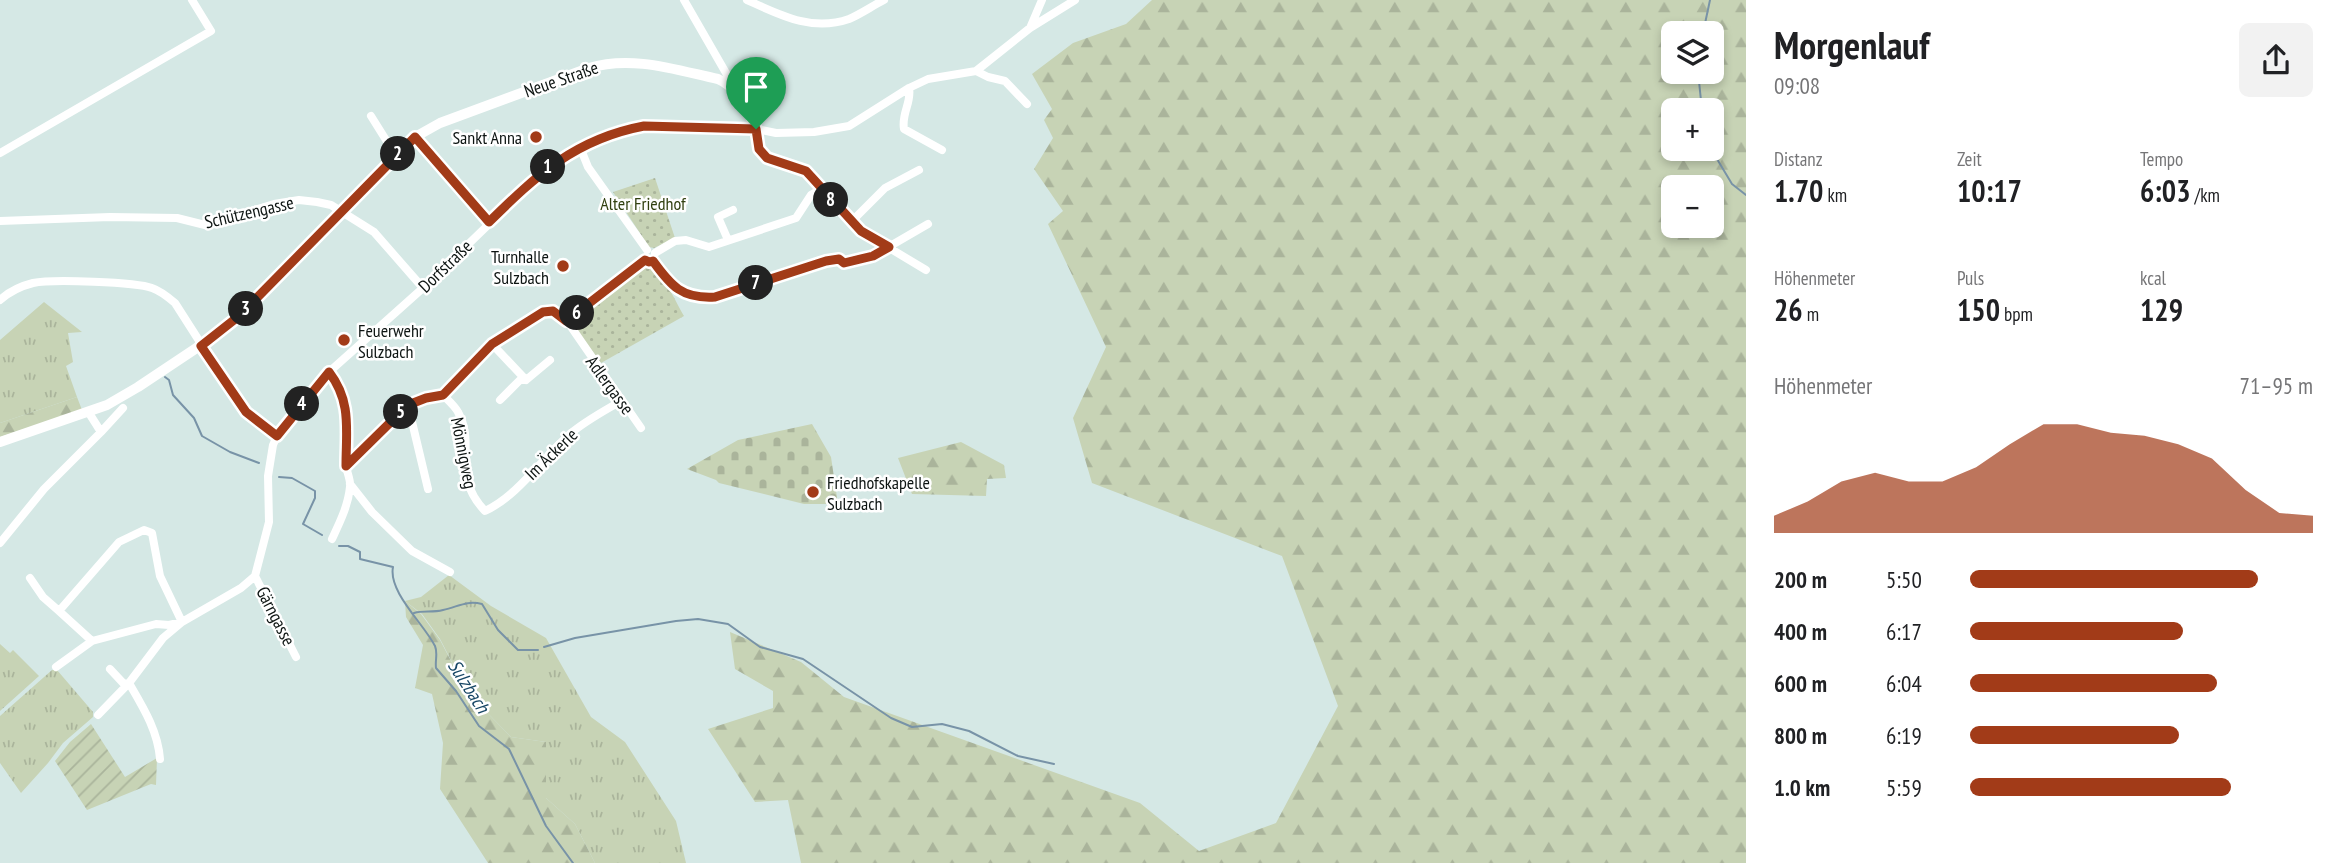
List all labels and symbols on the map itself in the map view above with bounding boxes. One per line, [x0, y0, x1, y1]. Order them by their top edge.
street label: Neue Straße [521, 56, 601, 102]
pin [726, 57, 786, 129]
place label: Sankt Anna [452, 126, 522, 149]
marker: Sankt Anna [528, 129, 544, 145]
pin: 2 [380, 136, 416, 172]
pin: 1 [530, 150, 566, 184]
pin: 8 [814, 182, 848, 218]
street label: Schützengasse [202, 191, 296, 233]
park label: Alter Friedhof [600, 192, 687, 215]
street label: Dorfstraße [413, 235, 477, 297]
place label: Turnhalle Sulzbach [491, 245, 549, 289]
marker: Turnhalle Sulzbach [555, 258, 571, 274]
pin: 7 [738, 266, 774, 300]
pin: 3 [229, 292, 264, 326]
pin: 6 [560, 296, 594, 330]
place label: Feuerwehr Sulzbach [358, 319, 424, 363]
marker: Feuerwehr Sulzbach [336, 332, 352, 348]
street label: Adlergasse [581, 351, 639, 419]
pin: 4 [284, 386, 320, 422]
pin: 5 [384, 394, 418, 430]
street label: Mönnigweg [446, 415, 482, 491]
street label: Im Äckerle [520, 423, 582, 485]
place label: Friedhofskapelle Sulzbach [827, 471, 930, 515]
marker: Friedhofskapelle Sulzbach [805, 484, 821, 500]
street label: Gärngasse [251, 583, 301, 649]
water label: Sulzbach [443, 655, 496, 718]

